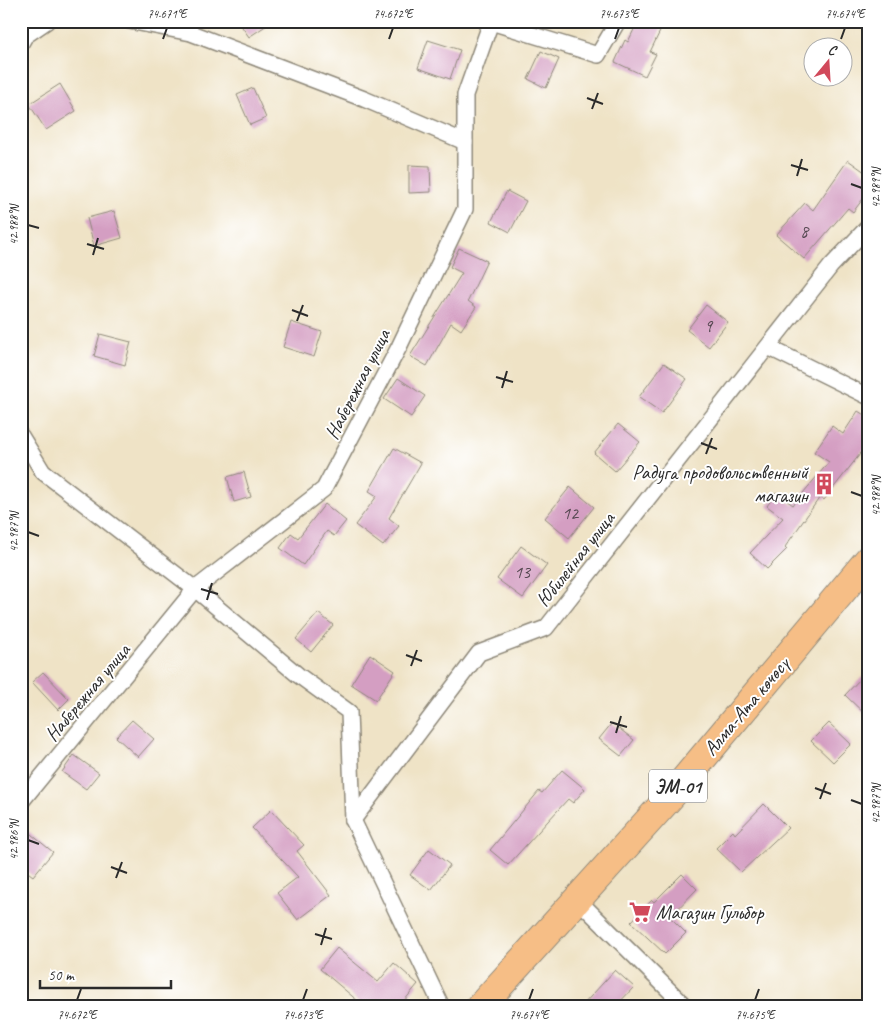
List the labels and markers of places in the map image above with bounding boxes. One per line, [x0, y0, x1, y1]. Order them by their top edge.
place label: Радуга продовольственный магазин [632, 460, 810, 508]
building icon: Радуга продовольственный магазин [811, 471, 837, 497]
supermarket icon: Магазин Гульбор [627, 899, 653, 925]
place label: Магазин Гульбор [656, 900, 765, 925]

